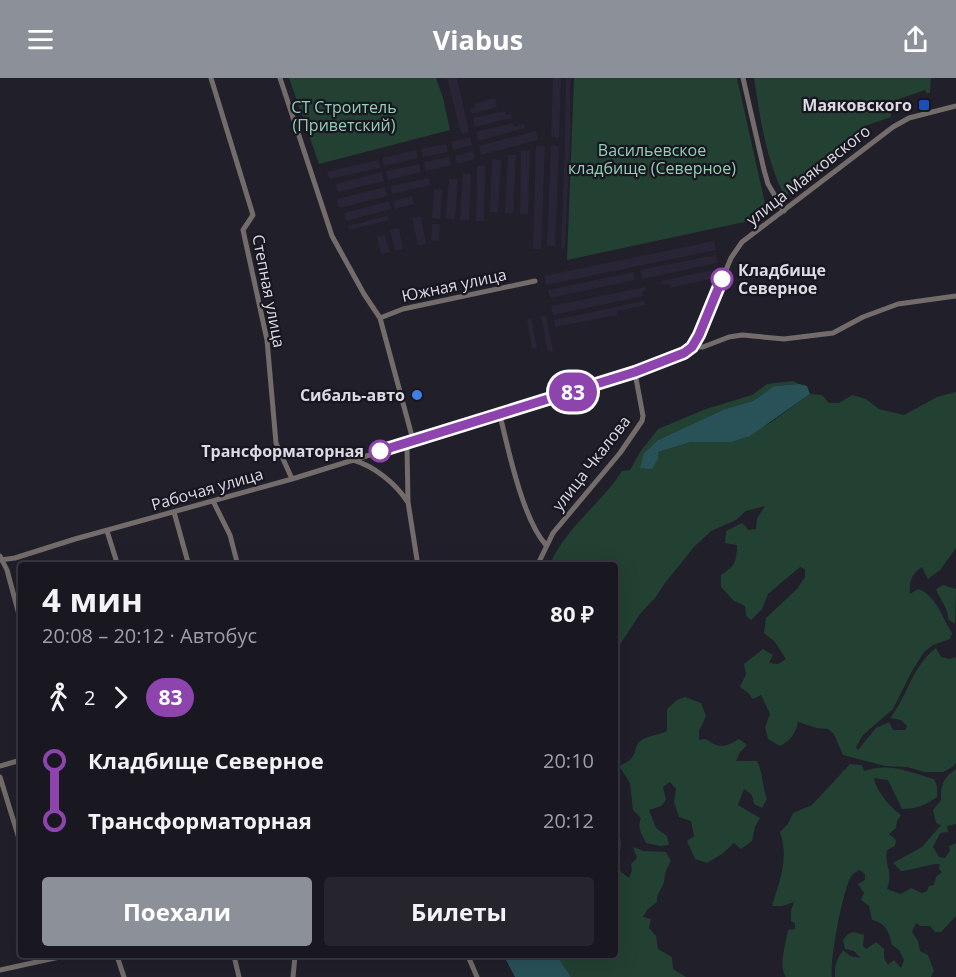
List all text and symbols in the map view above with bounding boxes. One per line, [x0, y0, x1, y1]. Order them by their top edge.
text: Viabus [433, 21, 523, 58]
icon: menu [24, 23, 57, 56]
icon: share [899, 23, 932, 56]
place label: Маяковского [802, 94, 912, 116]
park label: СТ Строитель (Приветский) [291, 96, 397, 136]
marker: Маяковского [917, 98, 931, 112]
street label: улица Маяковского [741, 120, 875, 230]
park label: Васильевское кладбище (Северное) [568, 139, 736, 179]
street label: Степная улица [247, 233, 291, 349]
place label: Кладбище Северное [738, 259, 826, 299]
street label: Южная улица [399, 263, 509, 307]
marker: Кладбище Северное [711, 268, 733, 290]
line badge: 83 [546, 372, 600, 412]
text: 83 [561, 378, 585, 406]
place label: Сибаль-авто [300, 384, 405, 406]
marker: Сибаль-авто [410, 388, 424, 402]
street label: улица Чкалова [547, 411, 635, 515]
place label: Трансформаторная [201, 440, 364, 462]
marker: Трансформаторная [369, 440, 391, 462]
street label: Рабочая улица [148, 463, 266, 515]
text: 4 мин [42, 577, 143, 622]
text: 80 ₽ [550, 598, 594, 628]
text: 20:08 – 20:12 · Автобус [42, 622, 257, 649]
icon: walk [42, 681, 75, 714]
icon: forward [104, 681, 137, 714]
text: 83 [158, 683, 182, 711]
text: 2 [84, 684, 95, 711]
text: Кладбище Северное [88, 745, 324, 775]
text: 20:10 [543, 747, 594, 774]
text: Трансформаторная [88, 805, 312, 835]
text: 20:12 [543, 807, 594, 834]
button: Поехали [42, 877, 312, 946]
button: Билеты [324, 877, 594, 946]

